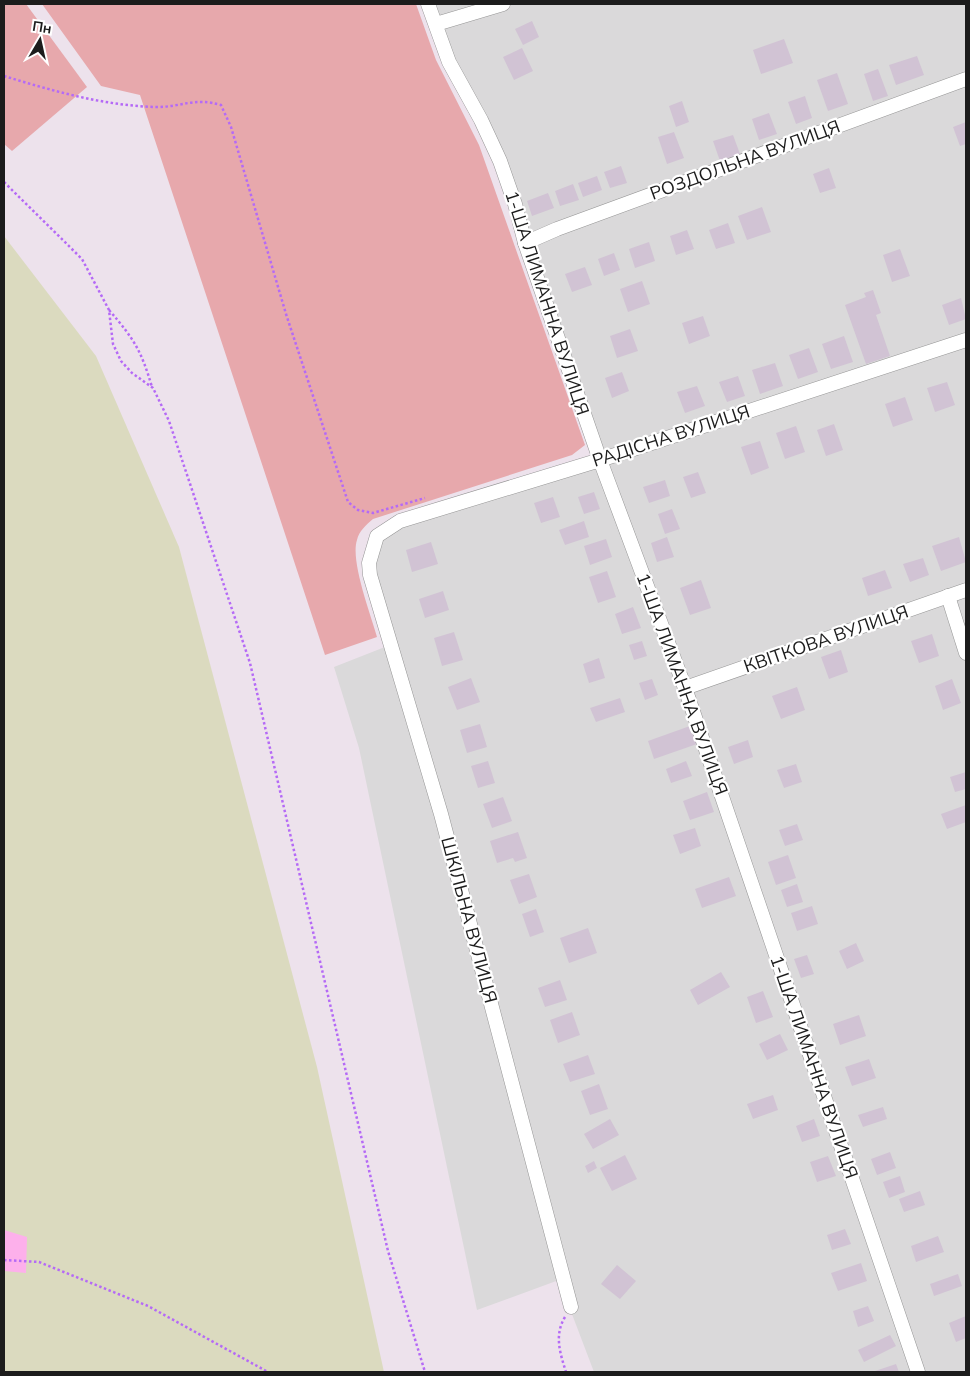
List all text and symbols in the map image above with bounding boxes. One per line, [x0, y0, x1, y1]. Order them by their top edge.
north arrow [15, 15, 65, 65]
text: Пн [31, 17, 53, 38]
street label: РОЗДОЛЬНА ВУЛИЦЯ [647, 114, 843, 205]
street label: 1-ША ЛИМАННА ВУЛИЦЯ [500, 188, 595, 418]
street label: РАДІСНА ВУЛИЦЯ [589, 399, 753, 472]
street label: 1-ША ЛИМАННА ВУЛИЦЯ [631, 570, 733, 798]
street label: КВІТКОВА ВУЛИЦЯ [740, 600, 911, 678]
street label: ШКІЛЬНА ВУЛИЦЯ [436, 834, 503, 1006]
street label: 1-ША ЛИМАННА ВУЛИЦЯ [765, 952, 864, 1182]

